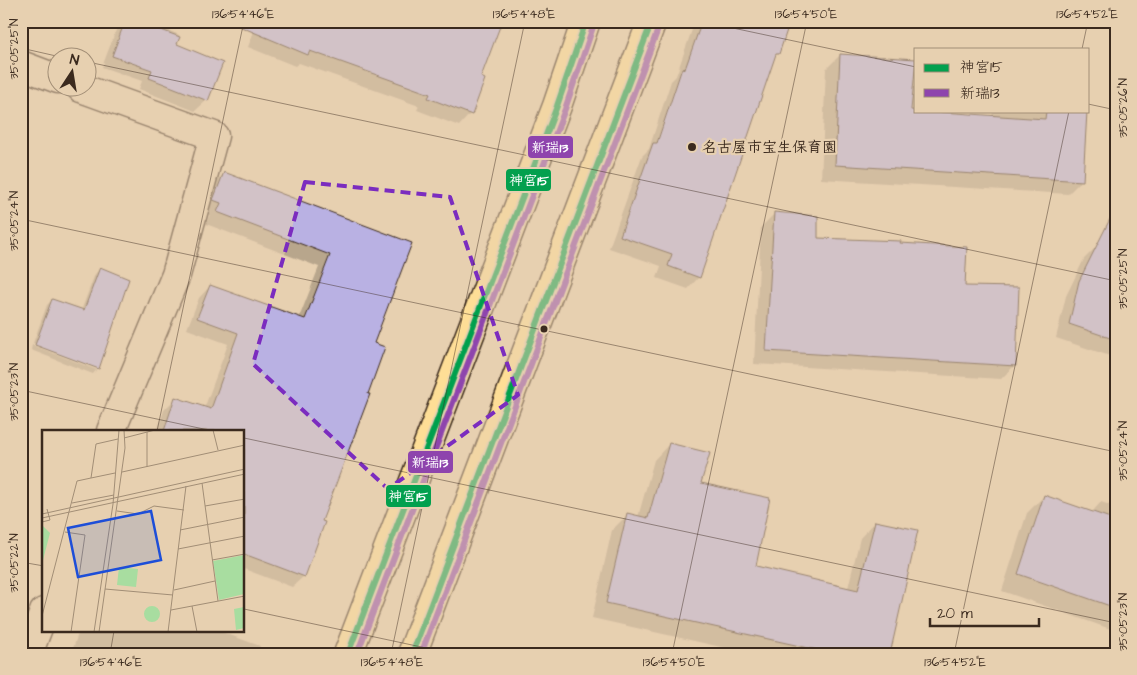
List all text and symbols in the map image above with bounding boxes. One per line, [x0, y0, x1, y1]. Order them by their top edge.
text: 136°54'46"E [212, 6, 274, 23]
text: 136°54'48"E [493, 6, 555, 23]
text: 136°54'50"E [775, 6, 837, 23]
text: 136°54'52"E [1056, 6, 1118, 23]
text: 35°05'25"N [6, 18, 23, 79]
north arrow [48, 48, 98, 98]
legend [914, 48, 1090, 112]
text: N [68, 50, 81, 71]
text: 神宮15 [960, 57, 1003, 78]
text: 35°05'26"N [1115, 78, 1132, 138]
text: 新瑞13 [960, 83, 1000, 104]
line badge: 新瑞13 [527, 135, 574, 159]
place label: 名古屋市宝生保育園 [702, 137, 837, 158]
text: 新瑞13 [532, 138, 569, 158]
marker: 名古屋市宝生保育園 [686, 141, 698, 153]
line badge: 神宮15 [505, 168, 552, 192]
text: 神宮15 [509, 171, 550, 191]
text: 35°05'24"N [6, 190, 23, 251]
text: 35°05'25"N [1115, 248, 1132, 309]
unlabelled marker [539, 324, 549, 334]
text: 35°05'23"N [6, 362, 23, 421]
text: 35°05'24"N [1115, 420, 1132, 481]
inset map [42, 430, 245, 632]
line badge: 新瑞13 [407, 450, 454, 474]
text: 新瑞13 [412, 453, 449, 473]
line badge: 神宮15 [385, 484, 432, 508]
text: 神宮15 [388, 487, 429, 507]
text: 35°05'22"N [6, 533, 23, 593]
text: 35°05'23"N [1115, 592, 1132, 651]
scale bar [930, 595, 1038, 627]
text: 20 m [937, 603, 973, 624]
text: 136°54'46"E [80, 654, 142, 671]
text: 136°54'48"E [361, 654, 423, 671]
text: 136°54'50"E [643, 654, 705, 671]
text: 136°54'52"E [924, 654, 986, 671]

